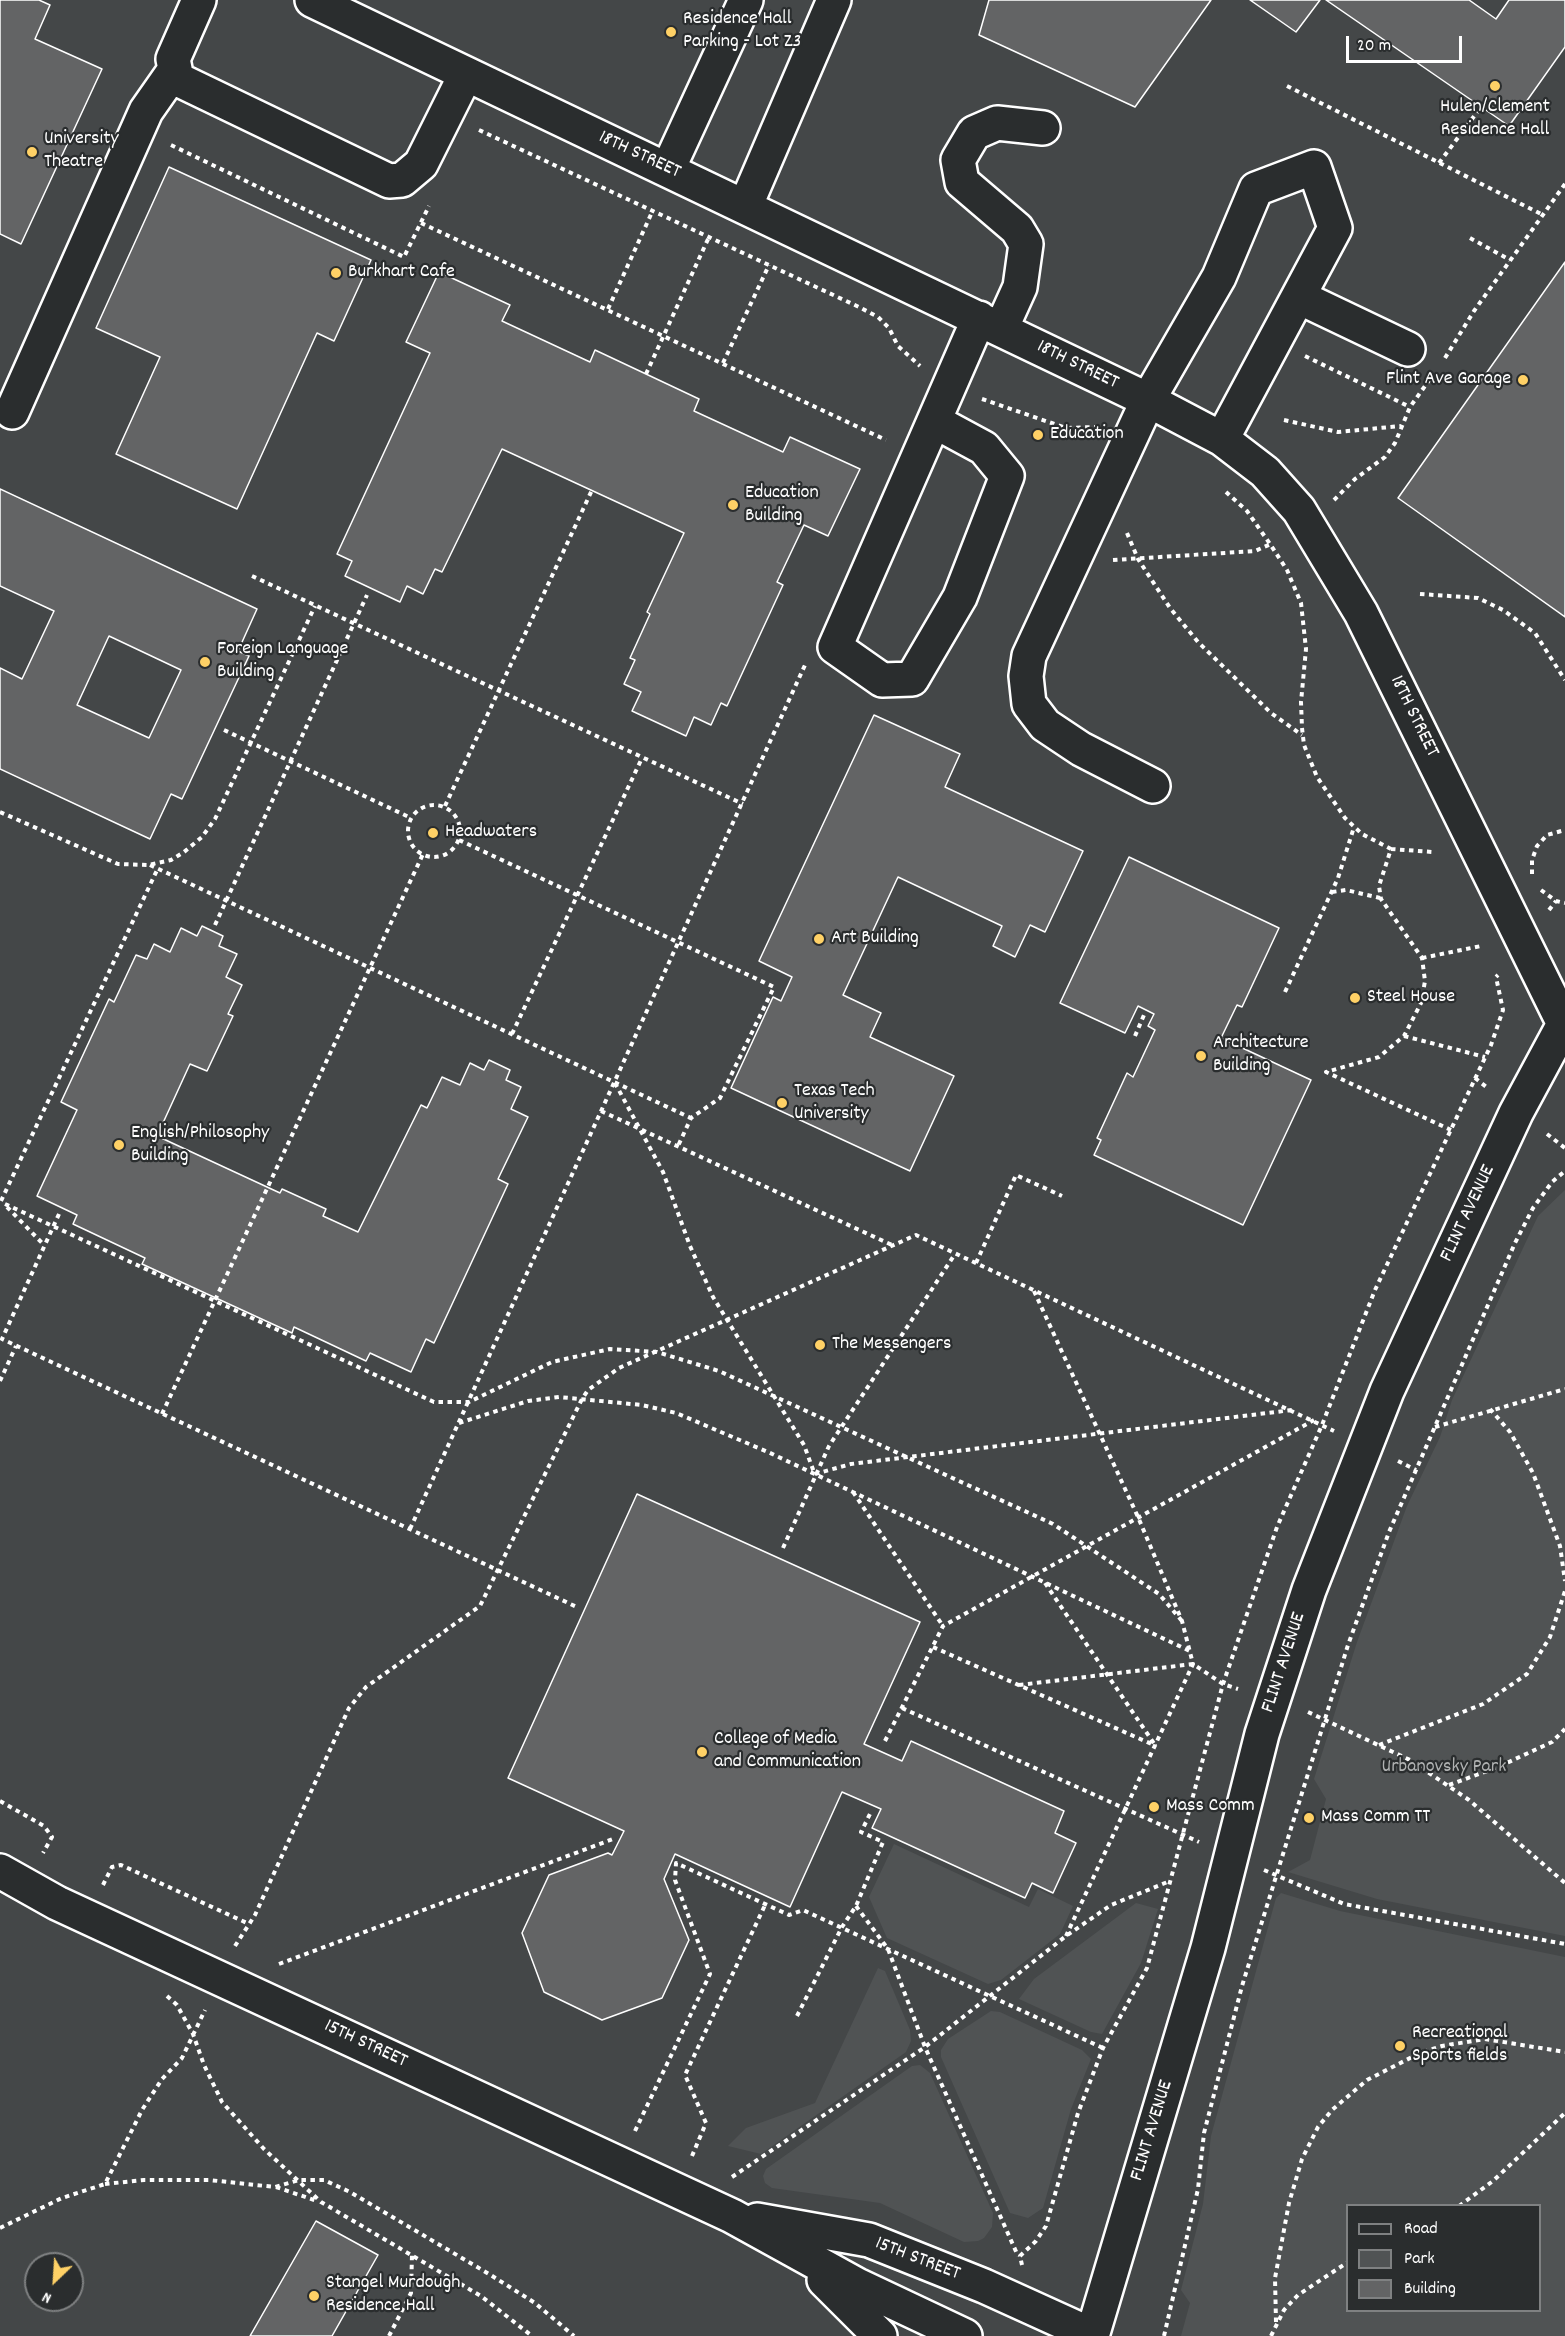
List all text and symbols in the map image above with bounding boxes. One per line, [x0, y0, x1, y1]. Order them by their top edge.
place label: Residence Hall Parking - Lot Z3 [683, 8, 801, 55]
scale bar [1349, 24, 1464, 62]
marker: Residence Hall Parking - Lot Z3 [664, 25, 678, 39]
text: 20 m [1357, 34, 1391, 59]
marker: Hulen/Clement Residence Hall [1488, 79, 1502, 93]
place label: Hulen/Clement Residence Hall [1440, 96, 1550, 143]
street label: 18TH STREET [594, 127, 684, 185]
place label: University Theatre [44, 128, 119, 175]
marker: University Theatre [25, 145, 39, 159]
place label: Burkhart Cafe [348, 261, 455, 285]
marker: Burkhart Cafe [329, 266, 343, 280]
street label: 18TH STREET [1032, 336, 1122, 396]
place label: Flint Ave Garage [1386, 368, 1511, 392]
marker: Flint Ave Garage [1516, 373, 1530, 387]
place label: Education [1050, 423, 1124, 447]
marker: Education [1031, 428, 1045, 442]
place label: Education Building [745, 482, 819, 529]
marker: Education Building [726, 498, 740, 512]
place label: Foreign Language Building [217, 638, 348, 685]
marker: Foreign Language Building [198, 655, 212, 669]
street label: 18TH STREET [1383, 672, 1443, 762]
place label: Headwaters [445, 821, 537, 845]
marker: Headwaters [426, 826, 440, 840]
place label: Art Building [831, 927, 919, 951]
marker: Art Building [812, 932, 826, 946]
place label: Steel House [1367, 986, 1455, 1010]
marker: Steel House [1348, 991, 1362, 1005]
place label: Architecture Building [1213, 1032, 1309, 1079]
marker: Architecture Building [1194, 1049, 1208, 1063]
place label: Texas Tech University [794, 1080, 875, 1127]
marker: Texas Tech University [775, 1096, 789, 1110]
place label: English/Philosophy Building [131, 1122, 269, 1169]
marker: English/Philosophy Building [112, 1138, 126, 1152]
street label: FLINT AVENUE [1436, 1162, 1502, 1266]
place label: The Messengers [832, 1333, 951, 1357]
marker: The Messengers [813, 1338, 827, 1352]
street label: FLINT AVENUE [1258, 1610, 1312, 1716]
place label: College of Media and Communication [714, 1728, 861, 1775]
marker: College of Media and Communication [695, 1745, 709, 1759]
park label: Urbanovsky Park [1382, 1756, 1506, 1780]
place label: Mass Comm [1166, 1795, 1255, 1819]
marker: Mass Comm [1147, 1800, 1161, 1814]
place label: Mass Comm TT [1321, 1806, 1430, 1830]
marker: Mass Comm TT [1302, 1811, 1316, 1825]
street label: 15TH STREET [320, 2015, 410, 2075]
place label: Recreational Sports fields [1412, 2022, 1507, 2069]
marker: Recreational Sports fields [1393, 2039, 1407, 2053]
street label: FLINT AVENUE [1126, 2078, 1180, 2184]
legend [1346, 2204, 1541, 2312]
text: Road [1404, 2217, 1438, 2242]
street label: 15TH STREET [871, 2233, 963, 2287]
text: Park [1404, 2247, 1435, 2272]
north arrow [24, 2252, 84, 2312]
place label: Stangel Murdough Residence Hall [326, 2272, 460, 2319]
text: Building [1404, 2277, 1456, 2302]
text: N [39, 2285, 55, 2309]
marker: Stangel Murdough Residence Hall [307, 2289, 321, 2303]

